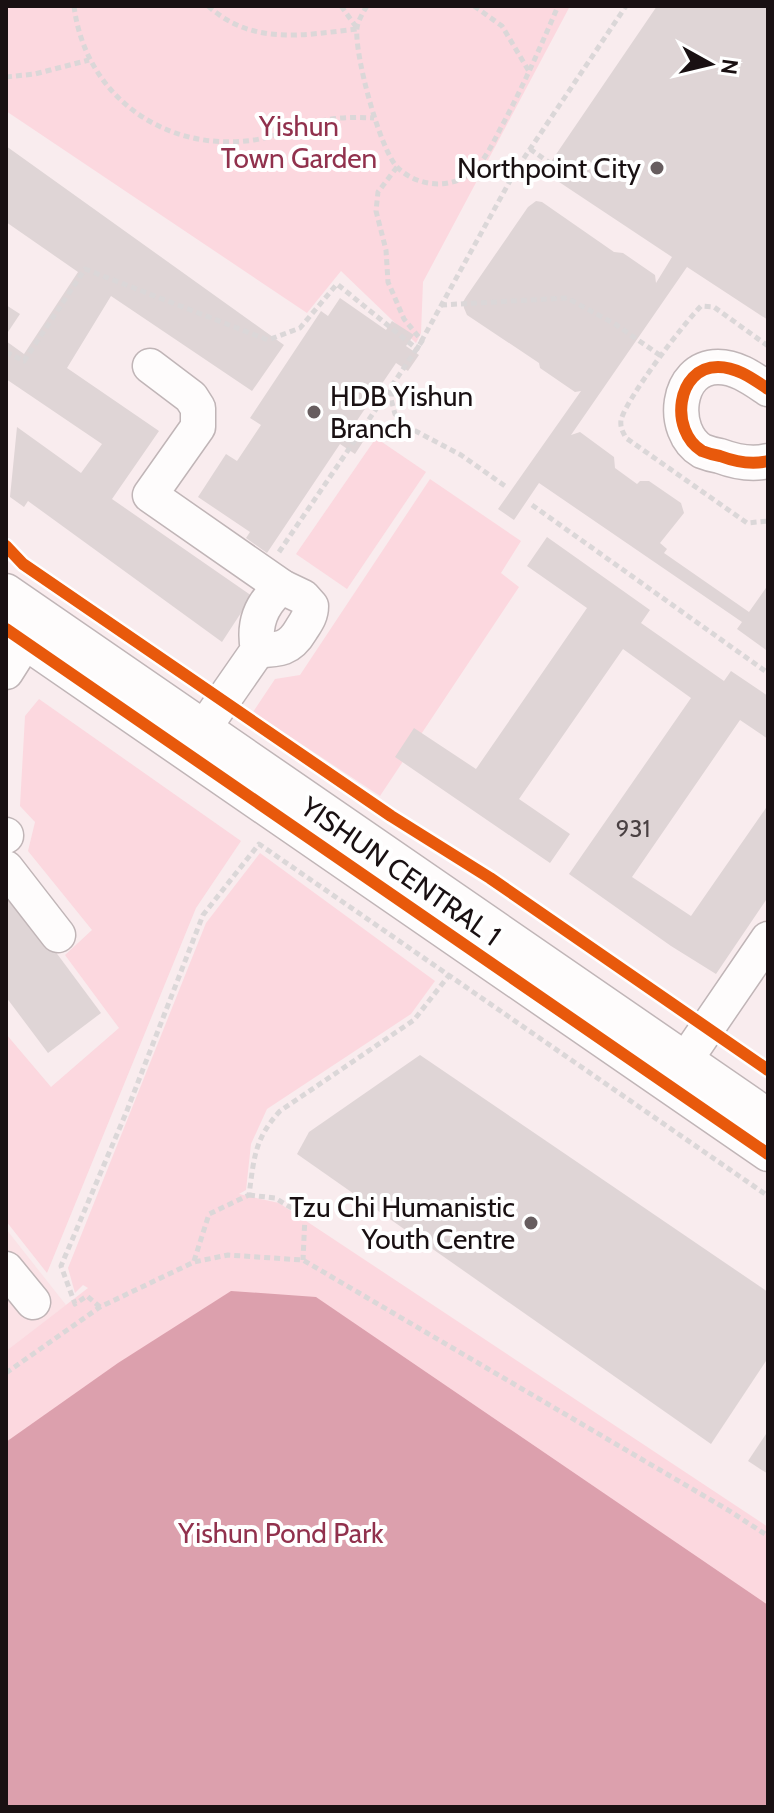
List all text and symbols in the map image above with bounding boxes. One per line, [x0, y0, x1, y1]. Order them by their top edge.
north arrow [670, 24, 750, 104]
text: N [715, 57, 744, 76]
park label: Yishun Town Garden [221, 109, 377, 175]
place label: Northpoint City [457, 151, 641, 185]
marker: Northpoint City [648, 159, 666, 177]
place label: HDB Yishun Branch [330, 379, 473, 445]
marker: HDB Yishun Branch [305, 403, 323, 421]
street label: YISHUN CENTRAL 1 [294, 789, 508, 953]
house number: 931 [616, 814, 650, 843]
place label: Tzu Chi Humanistic Youth Centre [289, 1190, 515, 1256]
marker: Tzu Chi Humanistic Youth Centre [522, 1214, 540, 1232]
park label: Yishun Pond Park [177, 1516, 384, 1550]

